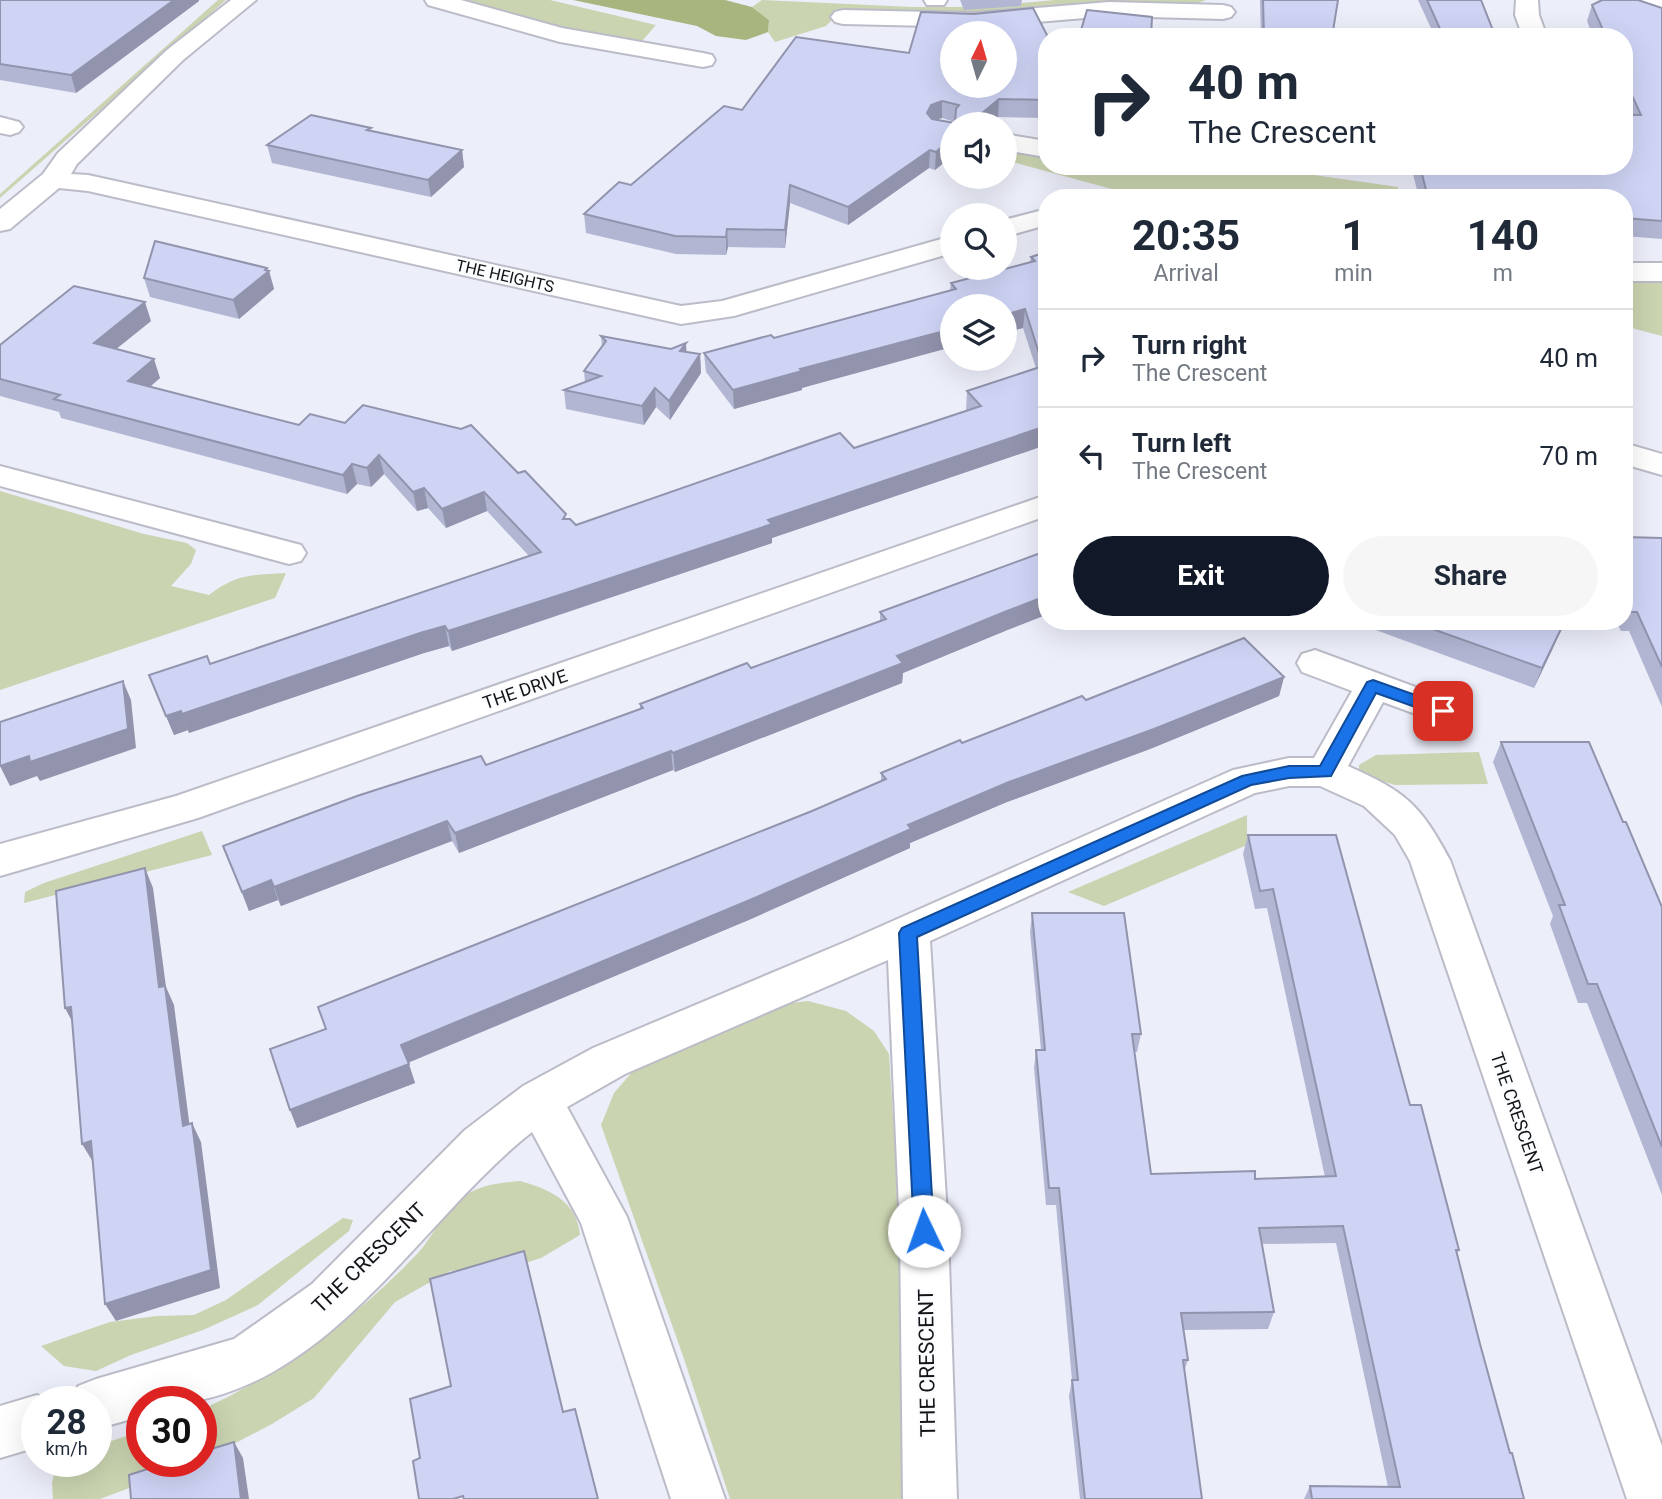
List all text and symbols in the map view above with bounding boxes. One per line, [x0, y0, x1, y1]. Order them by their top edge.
north arrow [940, 21, 1017, 98]
map controls [940, 21, 1017, 371]
text: 40 m [1188, 54, 1299, 111]
icon: right [1073, 56, 1164, 147]
button: sound [940, 112, 1017, 189]
text: The Crescent [1188, 113, 1376, 151]
button: search [940, 203, 1017, 280]
text: 20:35 [1132, 211, 1240, 260]
text: 1 [1341, 211, 1366, 260]
text: 140 [1467, 211, 1539, 260]
street label: THE HEIGHTS [454, 256, 556, 296]
text: Arrival [1153, 260, 1219, 287]
text: min [1334, 260, 1373, 287]
text: m [1493, 260, 1513, 287]
button: layers [940, 294, 1017, 371]
text: Turn right [1132, 330, 1247, 360]
icon: right [1073, 339, 1111, 377]
text: 40 m [1540, 343, 1598, 373]
text: The Crescent [1132, 360, 1267, 387]
text: Turn left [1132, 428, 1231, 458]
icon: left [1073, 437, 1111, 475]
text: 70 m [1540, 441, 1598, 471]
text: The Crescent [1132, 458, 1267, 485]
button: Exit [1073, 536, 1329, 616]
button: Share [1343, 536, 1598, 616]
street label: THE DRIVE [480, 665, 570, 713]
pin [1413, 681, 1473, 741]
icon: arrive [1424, 692, 1462, 730]
street label: THE CRESCENT [1486, 1049, 1548, 1177]
position arrow [887, 1194, 961, 1268]
street label: THE CRESCENT [307, 1197, 431, 1318]
street label: THE CRESCENT [914, 1288, 940, 1437]
speed limit sign: 30 [126, 1386, 217, 1477]
text: 28 [46, 1402, 87, 1443]
text: km/h [45, 1438, 88, 1459]

